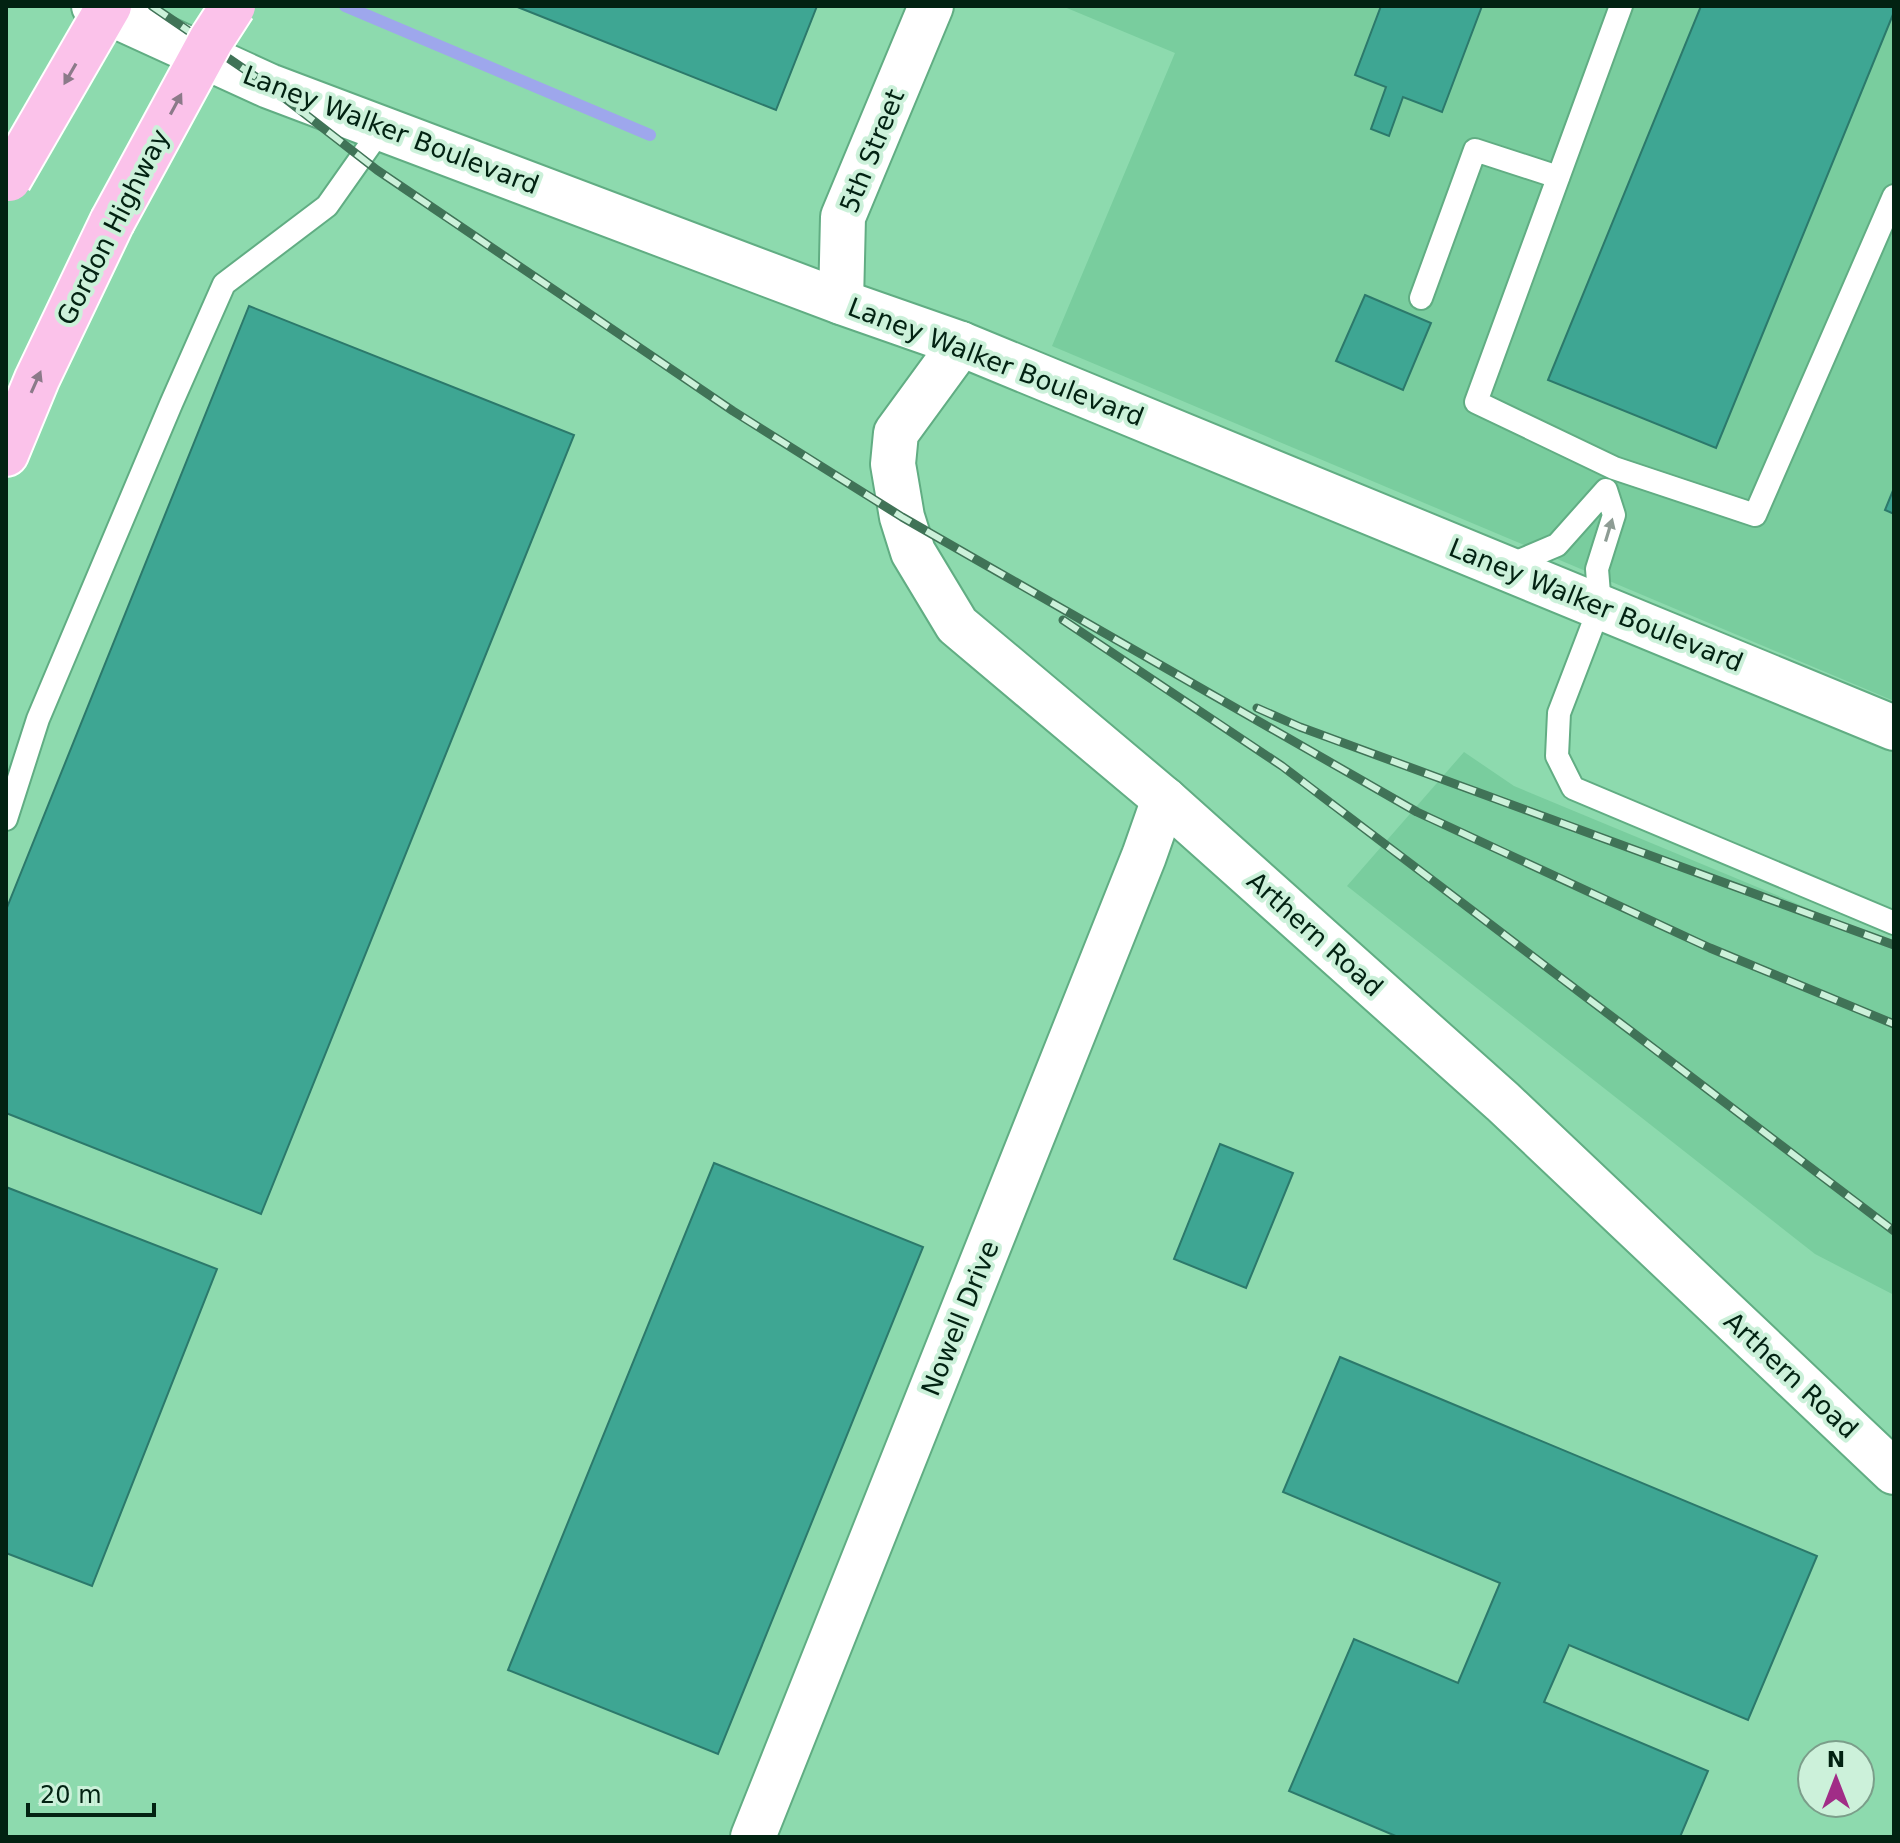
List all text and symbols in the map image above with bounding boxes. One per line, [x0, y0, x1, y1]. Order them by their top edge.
street label: Laney Walker Boulevard [239, 60, 543, 200]
one-way arrow [63, 62, 77, 85]
street label: 5th Street [834, 85, 910, 217]
one-way arrow [169, 93, 183, 116]
street label: Gordon Highway [51, 124, 175, 330]
street label: Laney Walker Boulevard [844, 292, 1148, 432]
one-way arrow [30, 370, 43, 394]
one-way arrow [1603, 518, 1616, 542]
street label: Laney Walker Boulevard [1445, 532, 1747, 678]
street label: Arthern Road [1241, 866, 1389, 1002]
street label: Nowell Drive [915, 1236, 1005, 1400]
street label: Arthern Road [1718, 1306, 1864, 1444]
north arrow [1796, 1739, 1876, 1819]
text: N [1827, 1747, 1845, 1772]
scale bar [28, 1767, 154, 1817]
text: 20 m [40, 1781, 102, 1809]

